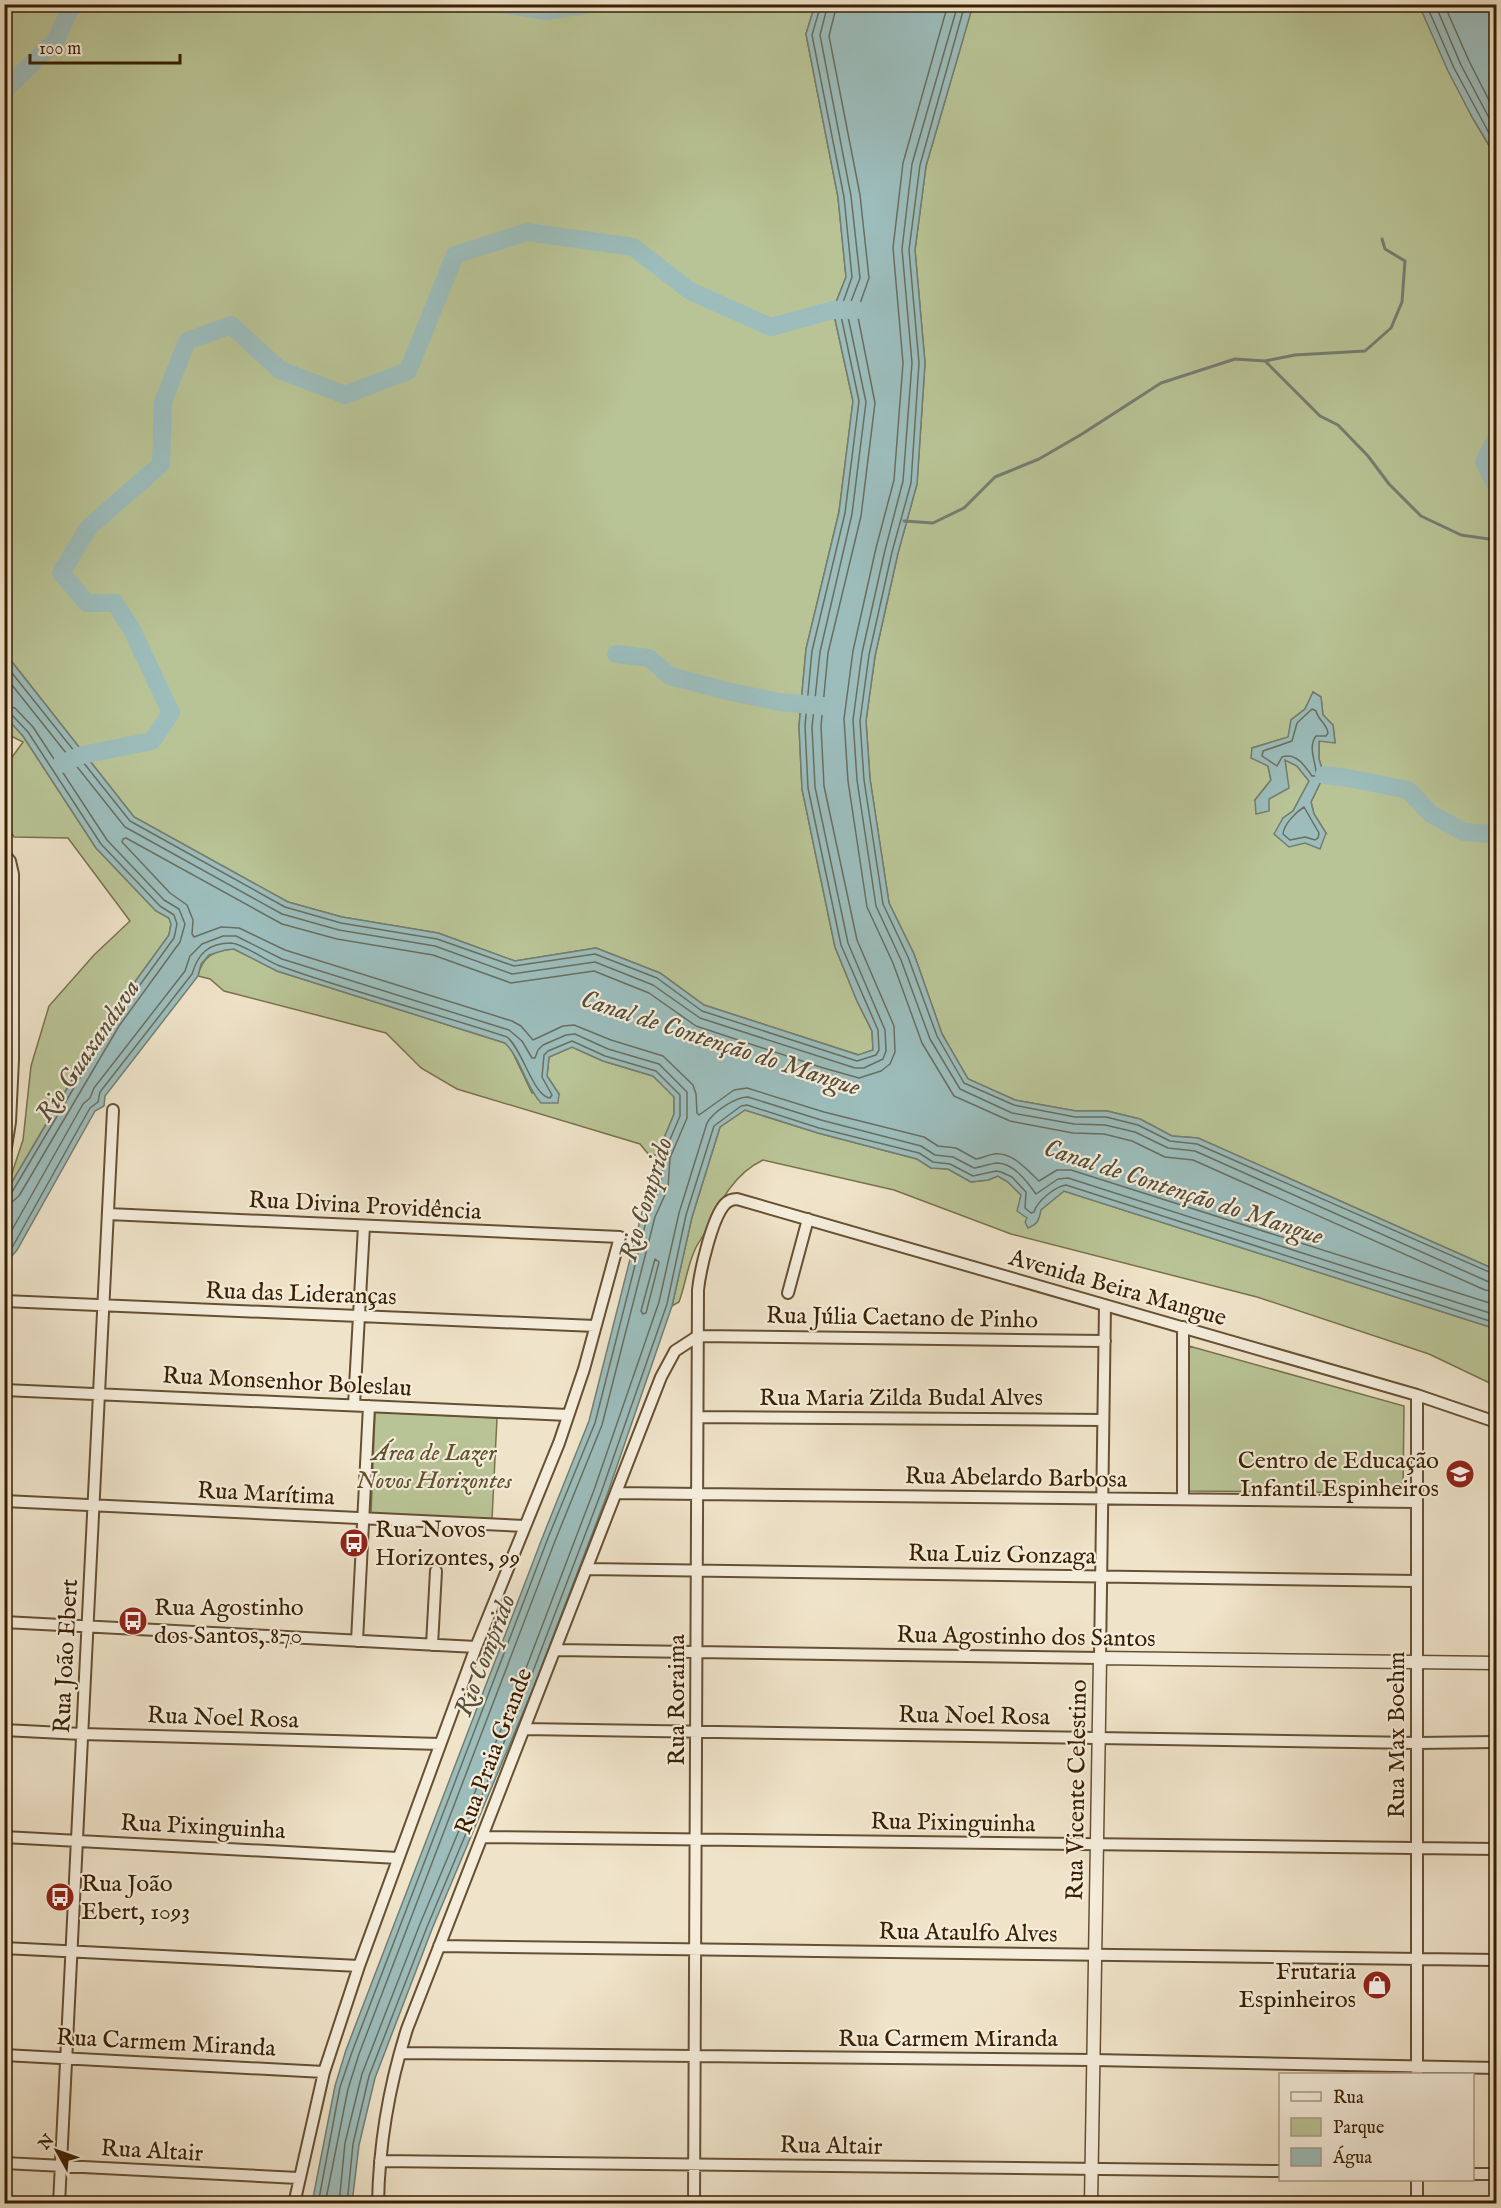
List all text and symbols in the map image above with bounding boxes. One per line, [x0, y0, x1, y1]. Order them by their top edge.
scale bar [30, 27, 180, 65]
text: 100 m [39, 38, 81, 61]
water label: Rio Guaxanduva [28, 973, 148, 1128]
water label: Canal de Contenção do Mangue [576, 983, 865, 1105]
water label: Canal de Contenção do Mangue [1039, 1132, 1328, 1254]
water label: Rio Comprido [612, 1133, 681, 1266]
street label: Rua Divina Providência [248, 1185, 483, 1228]
street label: Avenida Beira Mangue [1004, 1242, 1230, 1334]
street label: Rua das Lideranças [205, 1276, 397, 1313]
street label: Rua Júlia Caetano de Pinho [766, 1301, 1038, 1336]
street label: Rua Monsenhor Boleslau [161, 1360, 413, 1405]
street label: Rua Maria Zilda Budal Alves [759, 1383, 1043, 1414]
park label: Área de Lazer Novos Horizontes [356, 1438, 513, 1497]
place label: Centro de Educação Infantil Espinheiros [1238, 1446, 1439, 1505]
school or university icon: Centro de Educação Infantil Espinheiros [1444, 1458, 1476, 1490]
street label: Rua Abelardo Barbosa [904, 1461, 1128, 1496]
street label: Rua Marítima [196, 1475, 336, 1514]
place label: Rua Novos Horizontes, 99 [375, 1515, 520, 1574]
bus stop icon: Rua Novos Horizontes, 99 [338, 1527, 370, 1559]
street label: Rua Luiz Gonzaga [908, 1538, 1097, 1573]
street label: Rua João Ebert [47, 1578, 86, 1734]
water label: Rio Comprido [447, 1590, 524, 1721]
place label: Rua Agostinho dos Santos, 870 [154, 1593, 304, 1652]
bus stop icon: Rua Agostinho dos Santos, 870 [117, 1605, 149, 1637]
street label: Rua Agostinho dos Santos [896, 1620, 1156, 1655]
street label: Rua Roraima [662, 1634, 693, 1766]
street label: Rua Max Boehm [1382, 1651, 1413, 1819]
street label: Rua Praia Grande [448, 1664, 540, 1839]
street label: Rua Vicente Celestino [1060, 1679, 1095, 1901]
street label: Rua Noel Rosa [146, 1700, 300, 1737]
street label: Rua Noel Rosa [898, 1700, 1051, 1733]
street label: Rua Pixinguinha [870, 1807, 1036, 1840]
street label: Rua Pixinguinha [120, 1808, 287, 1847]
place label: Rua João Ebert, 1093 [81, 1869, 190, 1928]
bus stop icon: Rua João Ebert, 1093 [44, 1881, 76, 1913]
street label: Rua Ataulfo Alves [878, 1916, 1058, 1951]
place label: Frutaria Espinheiros [1238, 1957, 1357, 2016]
shop icon: Frutaria Espinheiros [1361, 1969, 1393, 2001]
street label: Rua Carmem Miranda [55, 2022, 277, 2065]
street label: Rua Carmem Miranda [838, 2024, 1059, 2055]
legend [1279, 2073, 1474, 2181]
text: Rua [1333, 2087, 1364, 2110]
text: Parque [1333, 2117, 1384, 2140]
north arrow [27, 2121, 87, 2181]
street label: Rua Altair [779, 2130, 883, 2163]
text: N [34, 2131, 59, 2155]
street label: Rua Altair [100, 2133, 204, 2170]
text: Água [1332, 2145, 1372, 2170]

